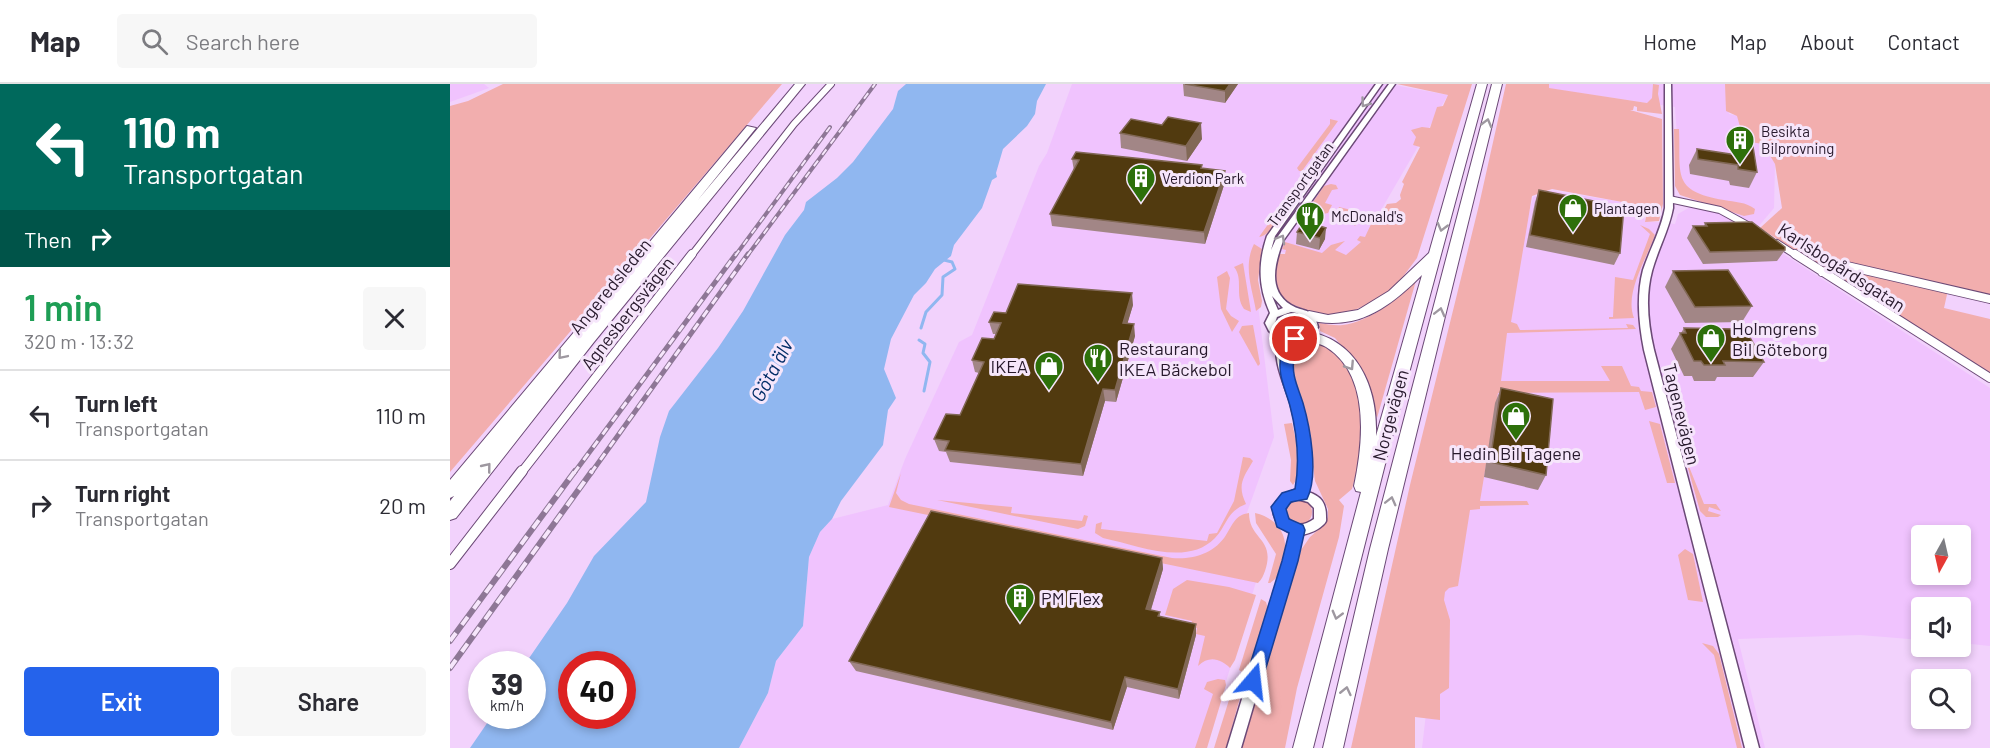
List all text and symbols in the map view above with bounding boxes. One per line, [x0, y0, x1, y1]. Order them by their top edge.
search box [117, 14, 537, 68]
text: Map [30, 24, 81, 58]
icon: search [138, 25, 171, 58]
text: Search here [186, 28, 300, 54]
text: Home [1643, 29, 1697, 54]
text: Map [1730, 29, 1767, 54]
text: About [1800, 29, 1855, 54]
text: Contact [1888, 29, 1960, 54]
one-way arrow [1361, 96, 1372, 107]
text: 110 m [123, 106, 220, 156]
icon: left [24, 108, 102, 186]
one-way arrow [1480, 119, 1493, 129]
place label: Besikta Bilprovning [1761, 122, 1834, 157]
building icon: Besikta Bilprovning [1724, 124, 1756, 166]
street label: Transportgatan [1263, 138, 1337, 230]
text: Transportgatan [123, 157, 304, 189]
building icon: Verdion Park [1125, 162, 1157, 204]
place label: Verdion Park [1162, 169, 1245, 187]
shop icon: Plantagen [1557, 192, 1589, 234]
place label: Plantagen [1594, 199, 1659, 217]
restaurant icon: McDonald's [1294, 200, 1326, 242]
place label: McDonald's [1331, 207, 1403, 225]
street label: Karlsbogårdsgatan [1774, 218, 1910, 316]
one-way arrow [1437, 221, 1449, 232]
icon: right [84, 222, 117, 255]
text: Then [24, 226, 72, 252]
street label: Angeredsleden [565, 234, 655, 338]
one-way arrow [1274, 235, 1286, 245]
street label: Agnesbergsvägen [576, 252, 678, 374]
text: 1 min [24, 285, 103, 328]
button: close [363, 287, 426, 350]
one-way arrow [1432, 308, 1445, 318]
pin [1269, 313, 1320, 364]
place label: Holmgrens Bil Göteborg [1732, 317, 1828, 360]
icon: arrive [1278, 322, 1311, 355]
shop icon: Holmgrens Bil Göteborg [1695, 322, 1727, 364]
text: 320 m · 13:32 [24, 329, 134, 353]
water label: Göta älv [745, 334, 798, 405]
place label: Restaurang IKEA Bäckebol [1119, 337, 1232, 380]
restaurant icon: Restaurang IKEA Bäckebol [1082, 342, 1114, 384]
one-way arrow [558, 348, 569, 359]
shop icon: IKEA [1033, 350, 1065, 392]
place label: IKEA [991, 355, 1028, 377]
one-way arrow [1343, 359, 1354, 370]
street label: Tagenevägen [1659, 361, 1705, 467]
street label: Norgevägen [1367, 367, 1413, 463]
text: Turn left [75, 390, 158, 416]
icon: left [24, 399, 57, 432]
shop icon: Hedin Bil Tagene [1500, 400, 1532, 442]
text: 110 m [376, 402, 426, 428]
text: Transportgatan [75, 416, 209, 440]
place label: Hedin Bil Tagene [1451, 442, 1581, 464]
one-way arrow [479, 463, 490, 474]
text: Turn right [75, 480, 170, 506]
icon: right [24, 489, 57, 522]
text: 20 m [379, 492, 426, 518]
one-way arrow [1384, 497, 1397, 507]
text: Transportgatan [75, 506, 209, 530]
north arrow [1911, 525, 1971, 585]
map controls [1911, 525, 1971, 729]
building icon: PM Flex [1004, 582, 1036, 624]
place label: PM Flex [1041, 587, 1101, 609]
button: sound [1911, 597, 1971, 657]
one-way arrow [1331, 610, 1344, 620]
position arrow [1221, 649, 1285, 713]
speed limit sign: 40 [558, 651, 636, 729]
text: 39 [491, 665, 523, 701]
button: Exit [24, 667, 219, 736]
button: Share [231, 667, 426, 736]
button: search [1911, 669, 1971, 729]
one-way arrow [1339, 686, 1352, 696]
text: km/h [490, 696, 524, 714]

